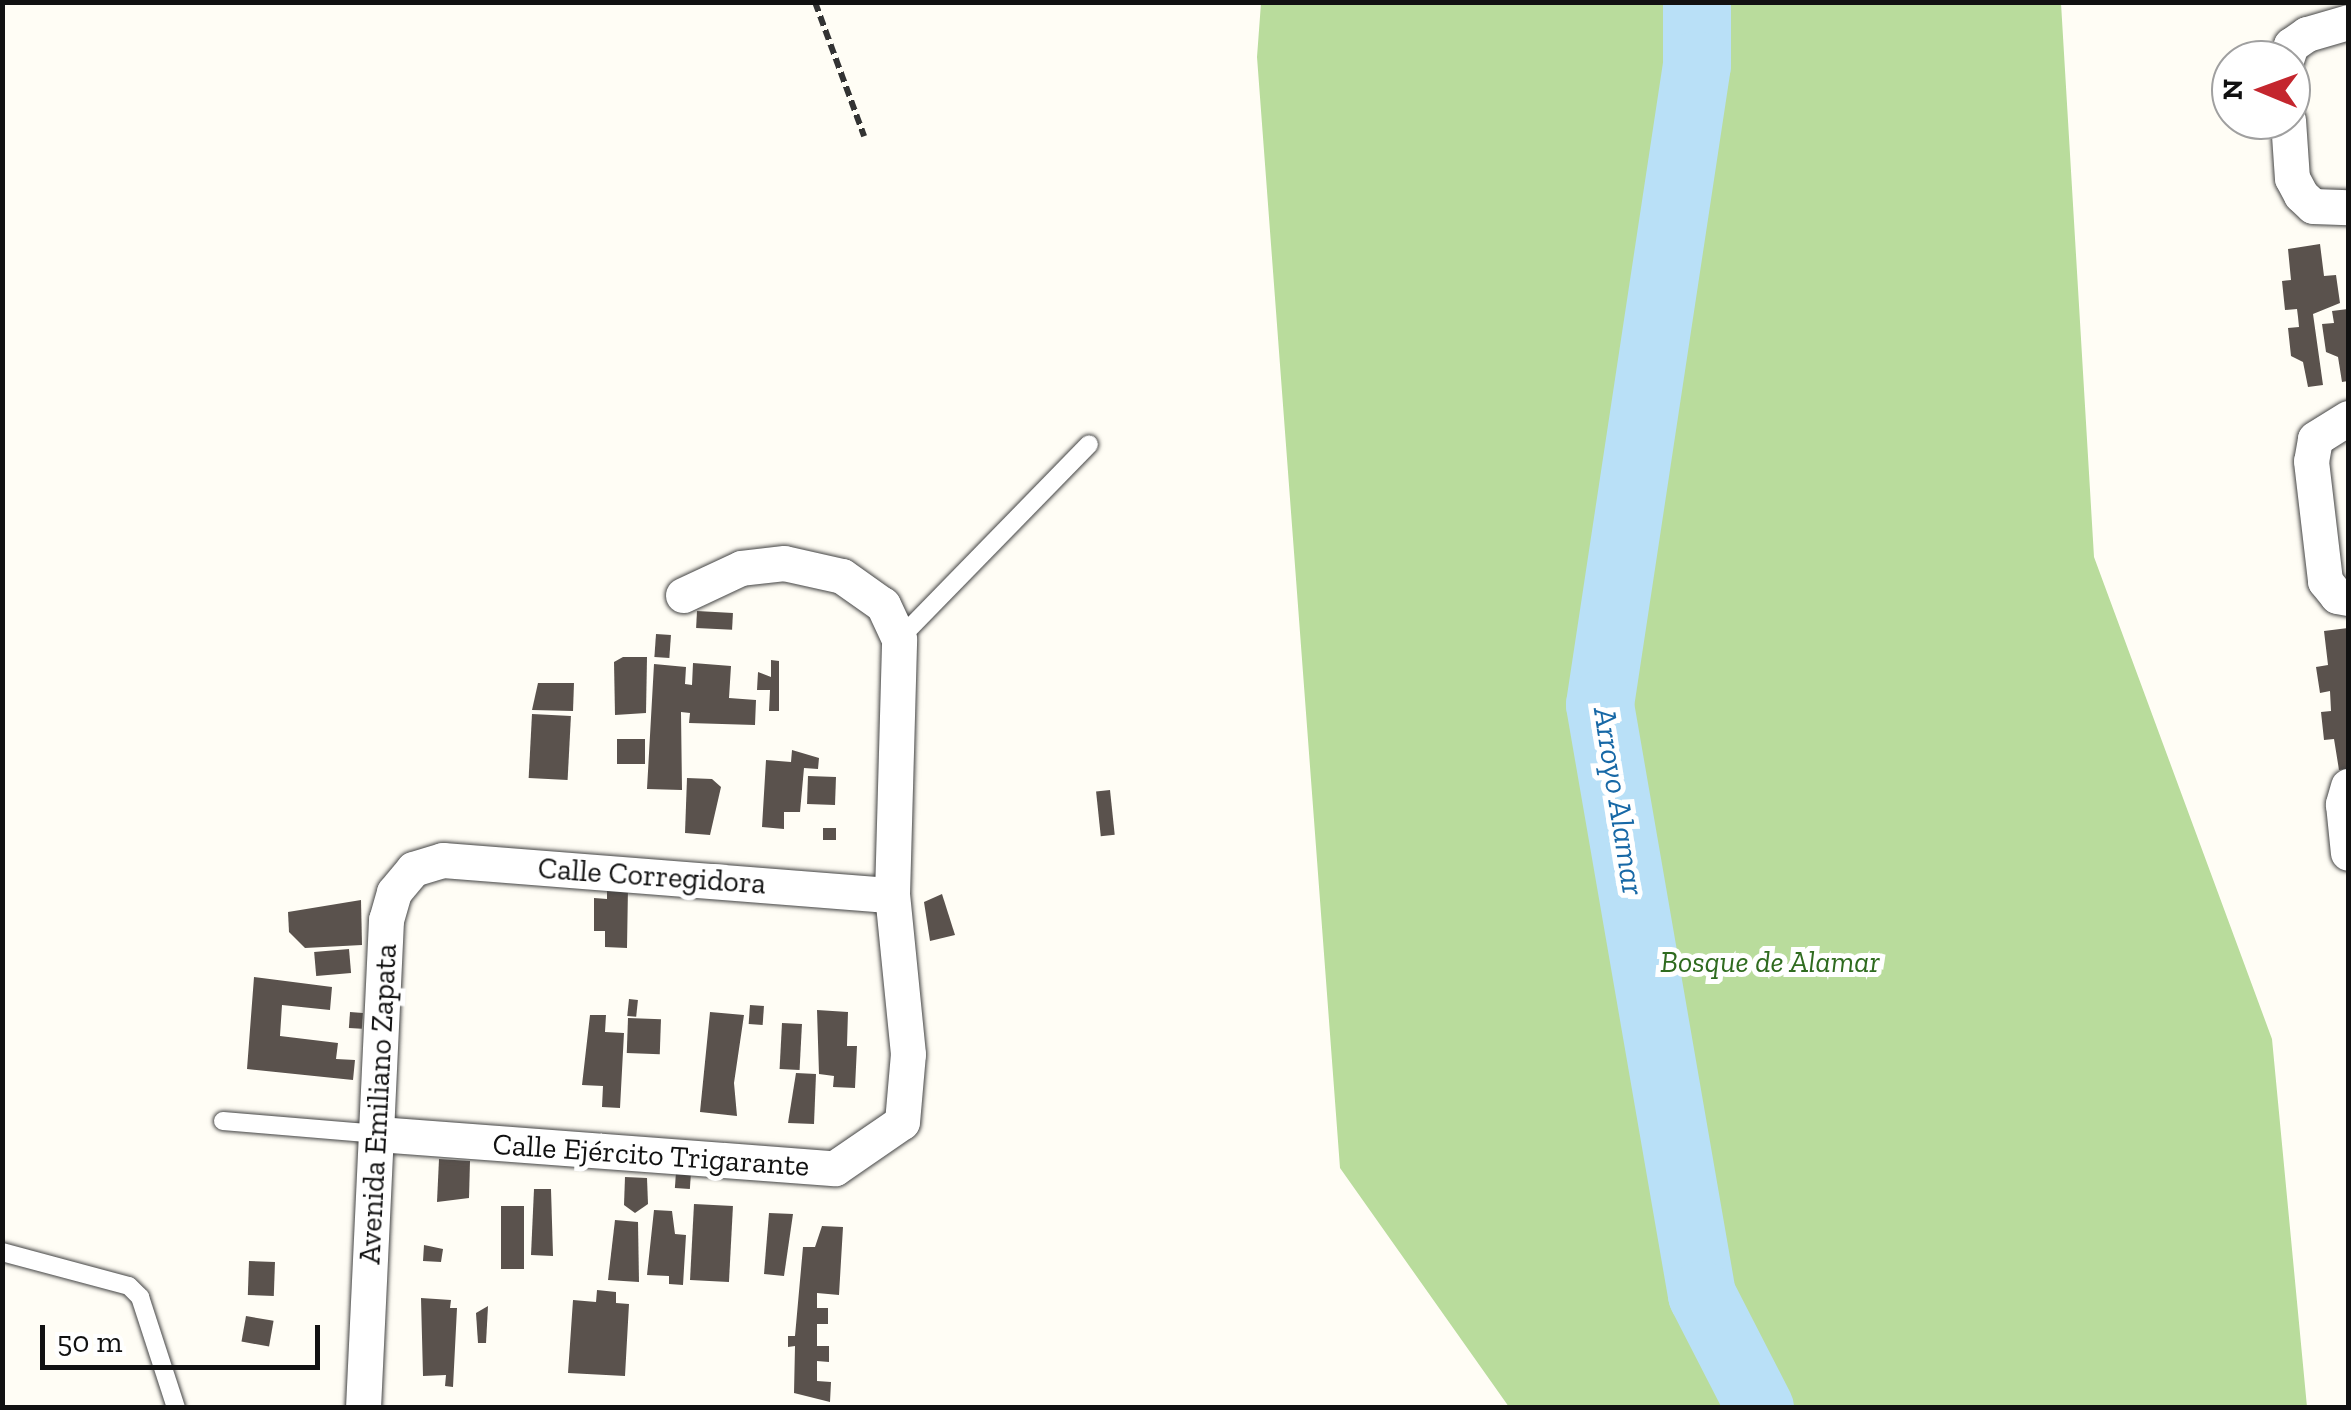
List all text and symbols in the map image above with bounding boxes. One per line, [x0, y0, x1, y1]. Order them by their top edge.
north arrow [2211, 40, 2311, 140]
text: N [2216, 79, 2249, 100]
water label: Arroyo Alamar [1585, 704, 1653, 898]
street label: Calle Corregidora [537, 850, 767, 902]
street label: Avenida Emiliano Zapata [352, 943, 404, 1265]
park label: Bosque de Alamar [1660, 944, 1880, 980]
street label: Calle Ejército Trigarante [491, 1126, 811, 1184]
scale bar [45, 1305, 325, 1367]
text: 50 m [57, 1324, 122, 1360]

